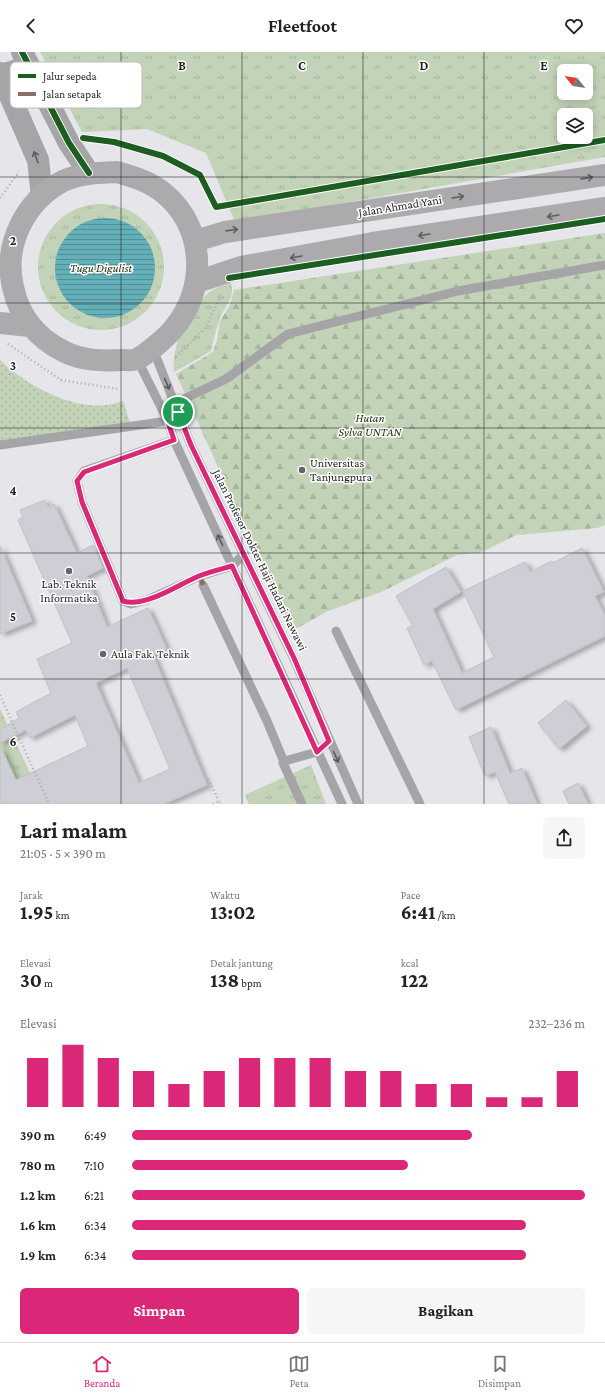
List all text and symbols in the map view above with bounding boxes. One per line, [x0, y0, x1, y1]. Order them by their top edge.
icon: back [20, 15, 42, 37]
icon: heart [563, 15, 585, 37]
text: Fleetfoot [268, 16, 337, 36]
text: B [178, 58, 186, 73]
text: C [298, 58, 306, 73]
text: D [420, 58, 429, 73]
text: E [540, 58, 548, 73]
legend [10, 62, 142, 108]
north arrow [557, 64, 593, 100]
map controls [557, 64, 593, 144]
text: Jalur sepeda [42, 70, 97, 83]
text: Jalan setapak [42, 88, 102, 101]
button: layers [557, 108, 593, 144]
one-way arrow [32, 151, 39, 164]
one-way arrow [580, 174, 593, 182]
street label: Jalan Ahmad Yani [356, 192, 443, 220]
one-way arrow [451, 193, 464, 201]
one-way arrow [547, 212, 560, 220]
one-way arrow [226, 226, 239, 234]
one-way arrow [418, 232, 431, 240]
text: 2 [10, 233, 17, 248]
one-way arrow [290, 254, 303, 262]
park label: Tugu Digulist [70, 261, 132, 275]
text: 3 [10, 358, 16, 373]
one-way arrow [164, 377, 171, 389]
pin [161, 395, 195, 429]
icon: arrive [167, 401, 189, 423]
park label: Hutan Sylva UNTAN [339, 411, 403, 439]
place label: Universitas Tanjungpura [310, 456, 372, 484]
marker: Universitas Tanjungpura [297, 465, 307, 475]
street label: Jalan Profesor Dokter Haji Hadari Nawawi [209, 466, 310, 653]
text: 4 [9, 483, 17, 498]
one-way arrow [216, 534, 223, 546]
marker: Lab. Teknik Informatika [64, 566, 74, 576]
place label: Lab. Teknik Informatika [40, 577, 98, 605]
text: 5 [10, 609, 16, 624]
place label: Aula Fak. Teknik [111, 647, 190, 661]
marker: Aula Fak. Teknik [98, 649, 108, 659]
text: 6 [9, 734, 17, 749]
one-way arrow [333, 750, 340, 762]
button: share [543, 817, 585, 859]
text: Lari malam [20, 818, 127, 843]
text: 21:05 · 5 × 390 m [20, 846, 106, 861]
text: Jarak [20, 889, 42, 901]
text: Waktu [210, 889, 240, 901]
text: Pace [401, 889, 420, 901]
text: 1.95 [20, 901, 53, 923]
text: 13:02 [210, 901, 255, 923]
text: 6:41 [401, 901, 435, 923]
text: km [53, 909, 69, 921]
text: /km [435, 909, 456, 921]
text: Elevasi [20, 957, 51, 969]
text: Detak jantung [210, 957, 273, 969]
text: kcal [401, 957, 418, 969]
text: 30 [20, 969, 42, 991]
text: 138 [210, 969, 239, 991]
text: 122 [401, 969, 428, 991]
text: m [42, 977, 53, 989]
text: bpm [239, 977, 262, 989]
text: Elevasi [20, 1016, 57, 1031]
text: 232–236 m [528, 1016, 585, 1031]
text: 390 m [20, 1128, 55, 1143]
text: 6:49 [84, 1128, 107, 1143]
text: 780 m [20, 1158, 55, 1173]
text: 7:10 [84, 1158, 104, 1173]
text: 1.2 km [20, 1188, 56, 1203]
text: 6:21 [84, 1188, 104, 1203]
text: 1.6 km [20, 1218, 56, 1233]
text: 6:34 [84, 1218, 106, 1233]
text: 1.9 km [20, 1248, 56, 1263]
text: 6:34 [84, 1248, 106, 1263]
button: Simpan [20, 1288, 299, 1334]
button: Bagikan [307, 1288, 585, 1334]
tab: Beranda [84, 1353, 120, 1389]
tab: Peta [288, 1353, 310, 1389]
tab: Disimpan [478, 1353, 521, 1389]

